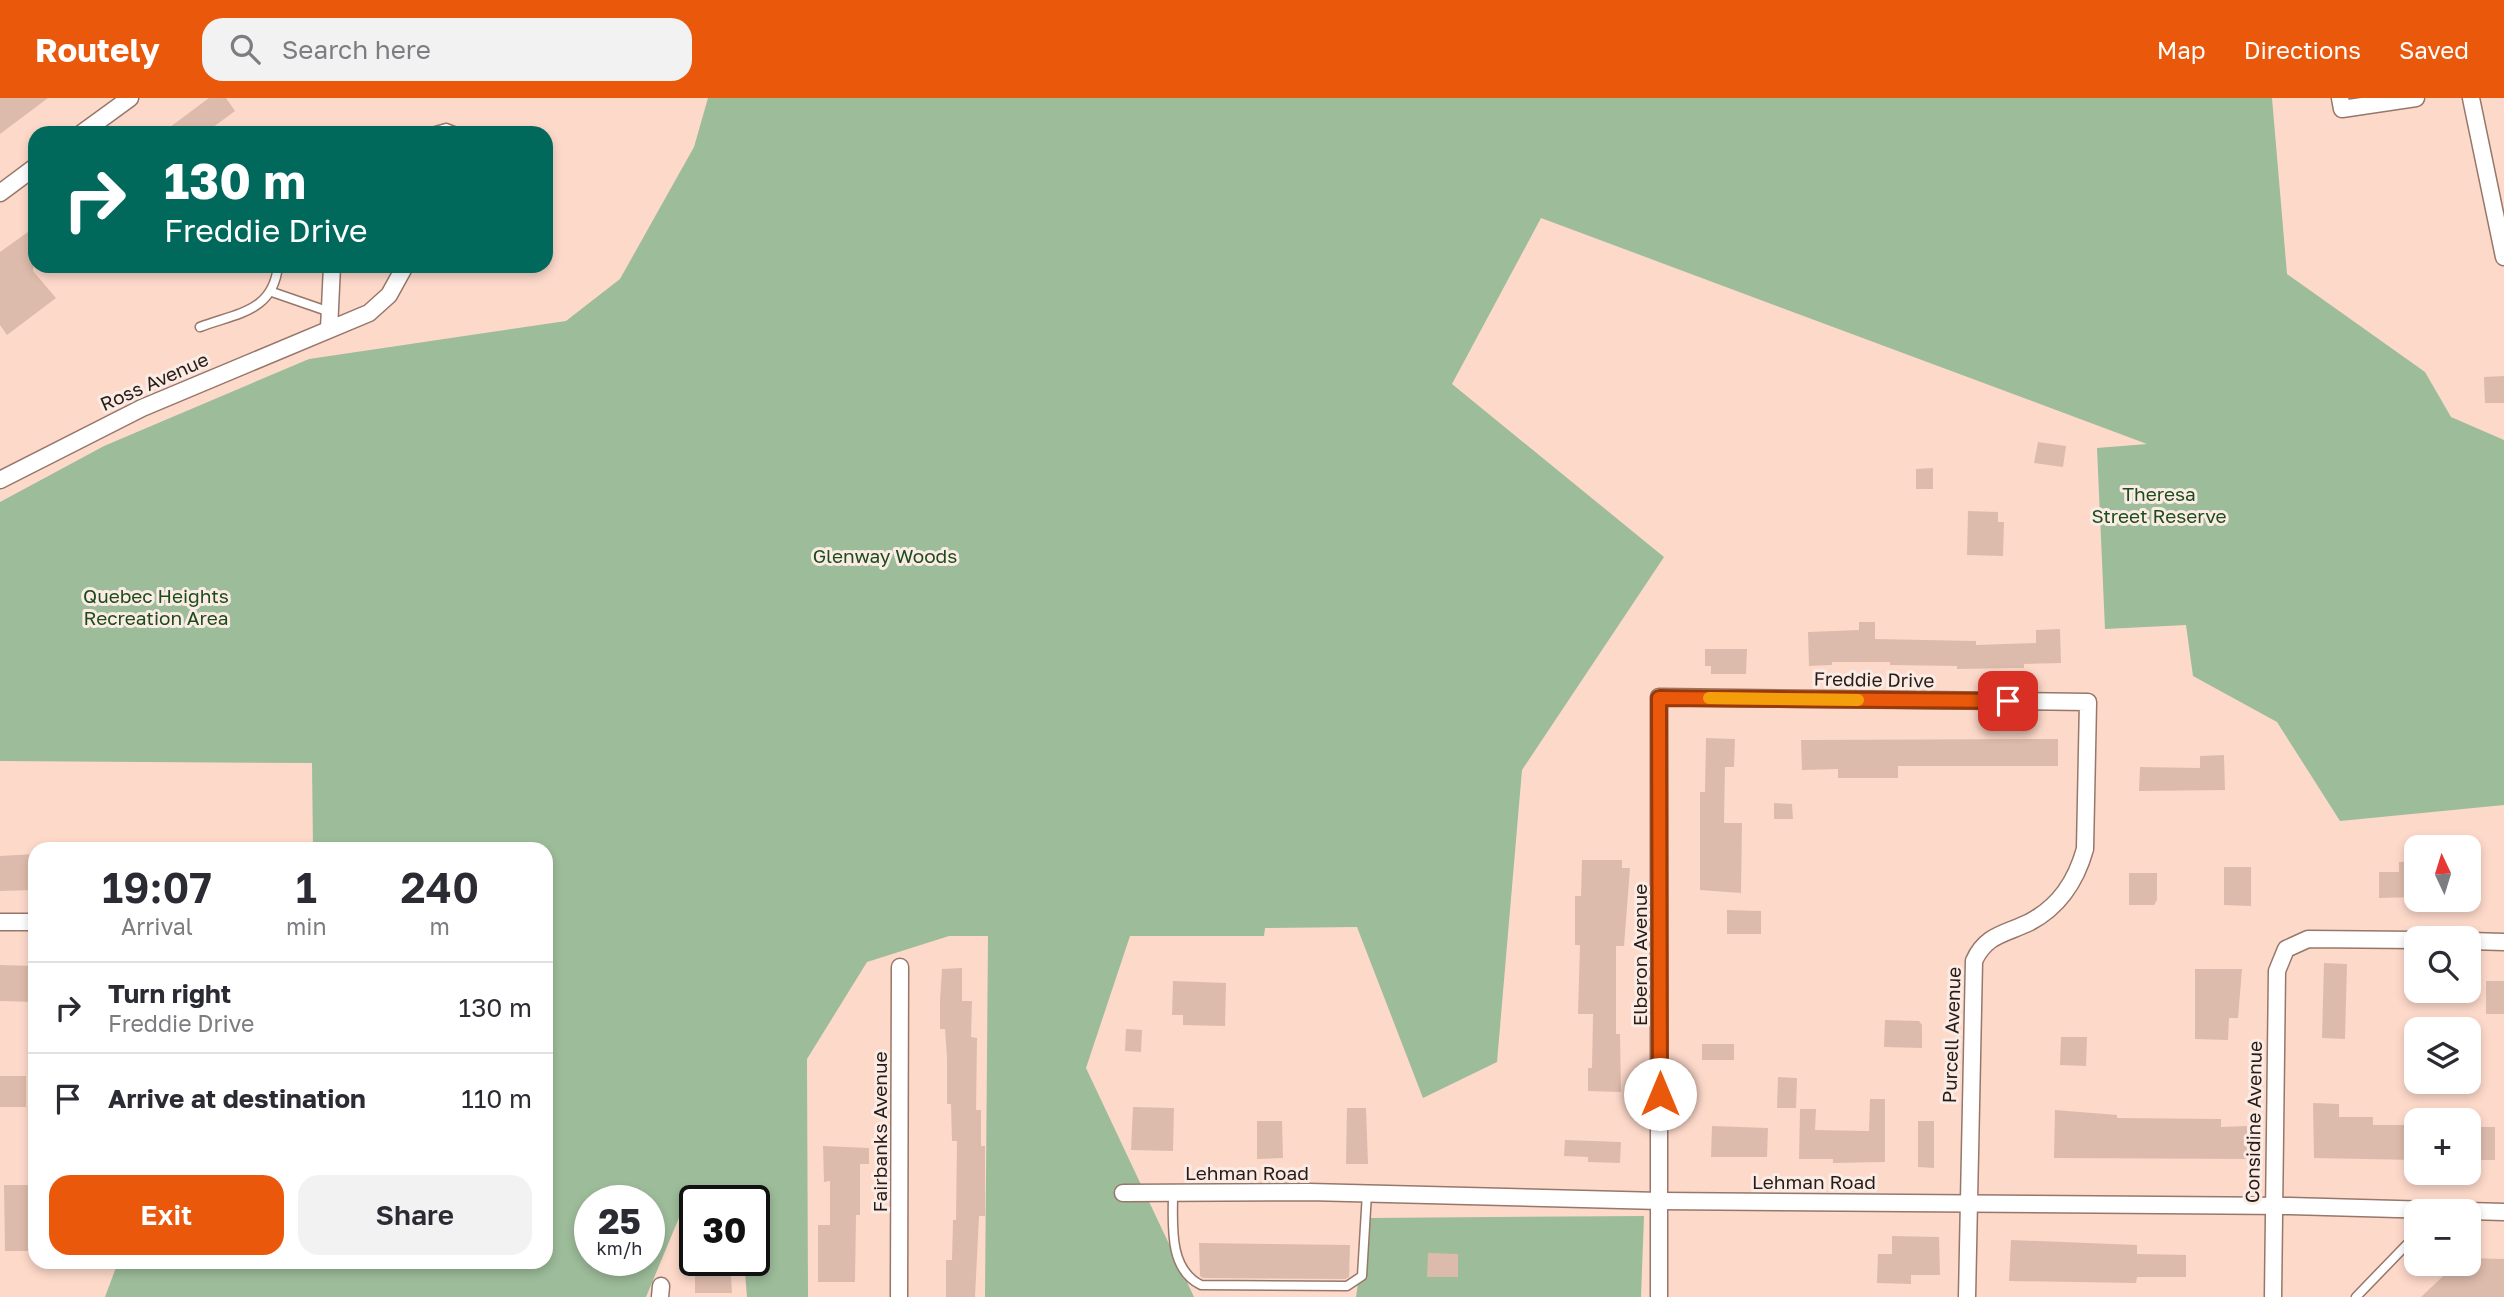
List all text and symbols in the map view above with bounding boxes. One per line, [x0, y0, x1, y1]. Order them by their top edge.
search box [202, 18, 692, 81]
text: Routely [35, 30, 160, 69]
icon: search [226, 30, 264, 68]
text: Search here [282, 34, 431, 65]
text: Map [2157, 35, 2206, 64]
text: Directions [2244, 35, 2361, 64]
text: Saved [2399, 35, 2469, 64]
text: 130 m [164, 151, 306, 210]
icon: right [49, 154, 140, 245]
text: Freddie Drive [164, 211, 368, 249]
street label: Ross Avenue [96, 347, 212, 415]
park label: Theresa Street Reserve [2091, 482, 2227, 527]
park label: Glenway Woods [813, 544, 957, 567]
park label: Quebec Heights Recreation Area [83, 584, 229, 629]
street label: Freddie Drive [1813, 666, 1935, 692]
pin [1978, 671, 2038, 731]
icon: arrive [1989, 682, 2027, 720]
north arrow [2404, 835, 2482, 912]
map controls [2404, 835, 2481, 1276]
text: 19:07 [102, 862, 212, 912]
text: 1 [296, 862, 317, 912]
text: 240 [401, 862, 479, 912]
street label: Elberon Avenue [1628, 884, 1651, 1026]
text: Arrival [121, 912, 193, 940]
text: min [286, 912, 327, 940]
text: m [430, 912, 450, 940]
button: search [2404, 926, 2481, 1003]
street label: Purcell Avenue [1937, 966, 1965, 1104]
text: Turn right [108, 978, 231, 1009]
icon: right [49, 989, 87, 1027]
text: 130 m [459, 992, 532, 1023]
text: Freddie Drive [108, 1009, 254, 1037]
button: layers [2404, 1017, 2481, 1094]
street label: Considine Avenue [2240, 1041, 2266, 1203]
street label: Fairbanks Avenue [868, 1052, 891, 1212]
position arrow [1623, 1057, 1697, 1131]
icon: arrive [49, 1080, 87, 1118]
text: Arrive at destination [108, 1083, 366, 1114]
text: 110 m [461, 1083, 532, 1114]
button: + [2404, 1108, 2481, 1185]
street label: Lehman Road [1185, 1161, 1309, 1184]
street label: Lehman Road [1752, 1170, 1876, 1193]
button: Exit [49, 1175, 284, 1255]
button: Share [298, 1175, 532, 1255]
speed limit sign: 30 [679, 1185, 770, 1276]
button: − [2404, 1199, 2481, 1276]
text: 25 [598, 1200, 641, 1242]
text: km/h [597, 1237, 642, 1259]

